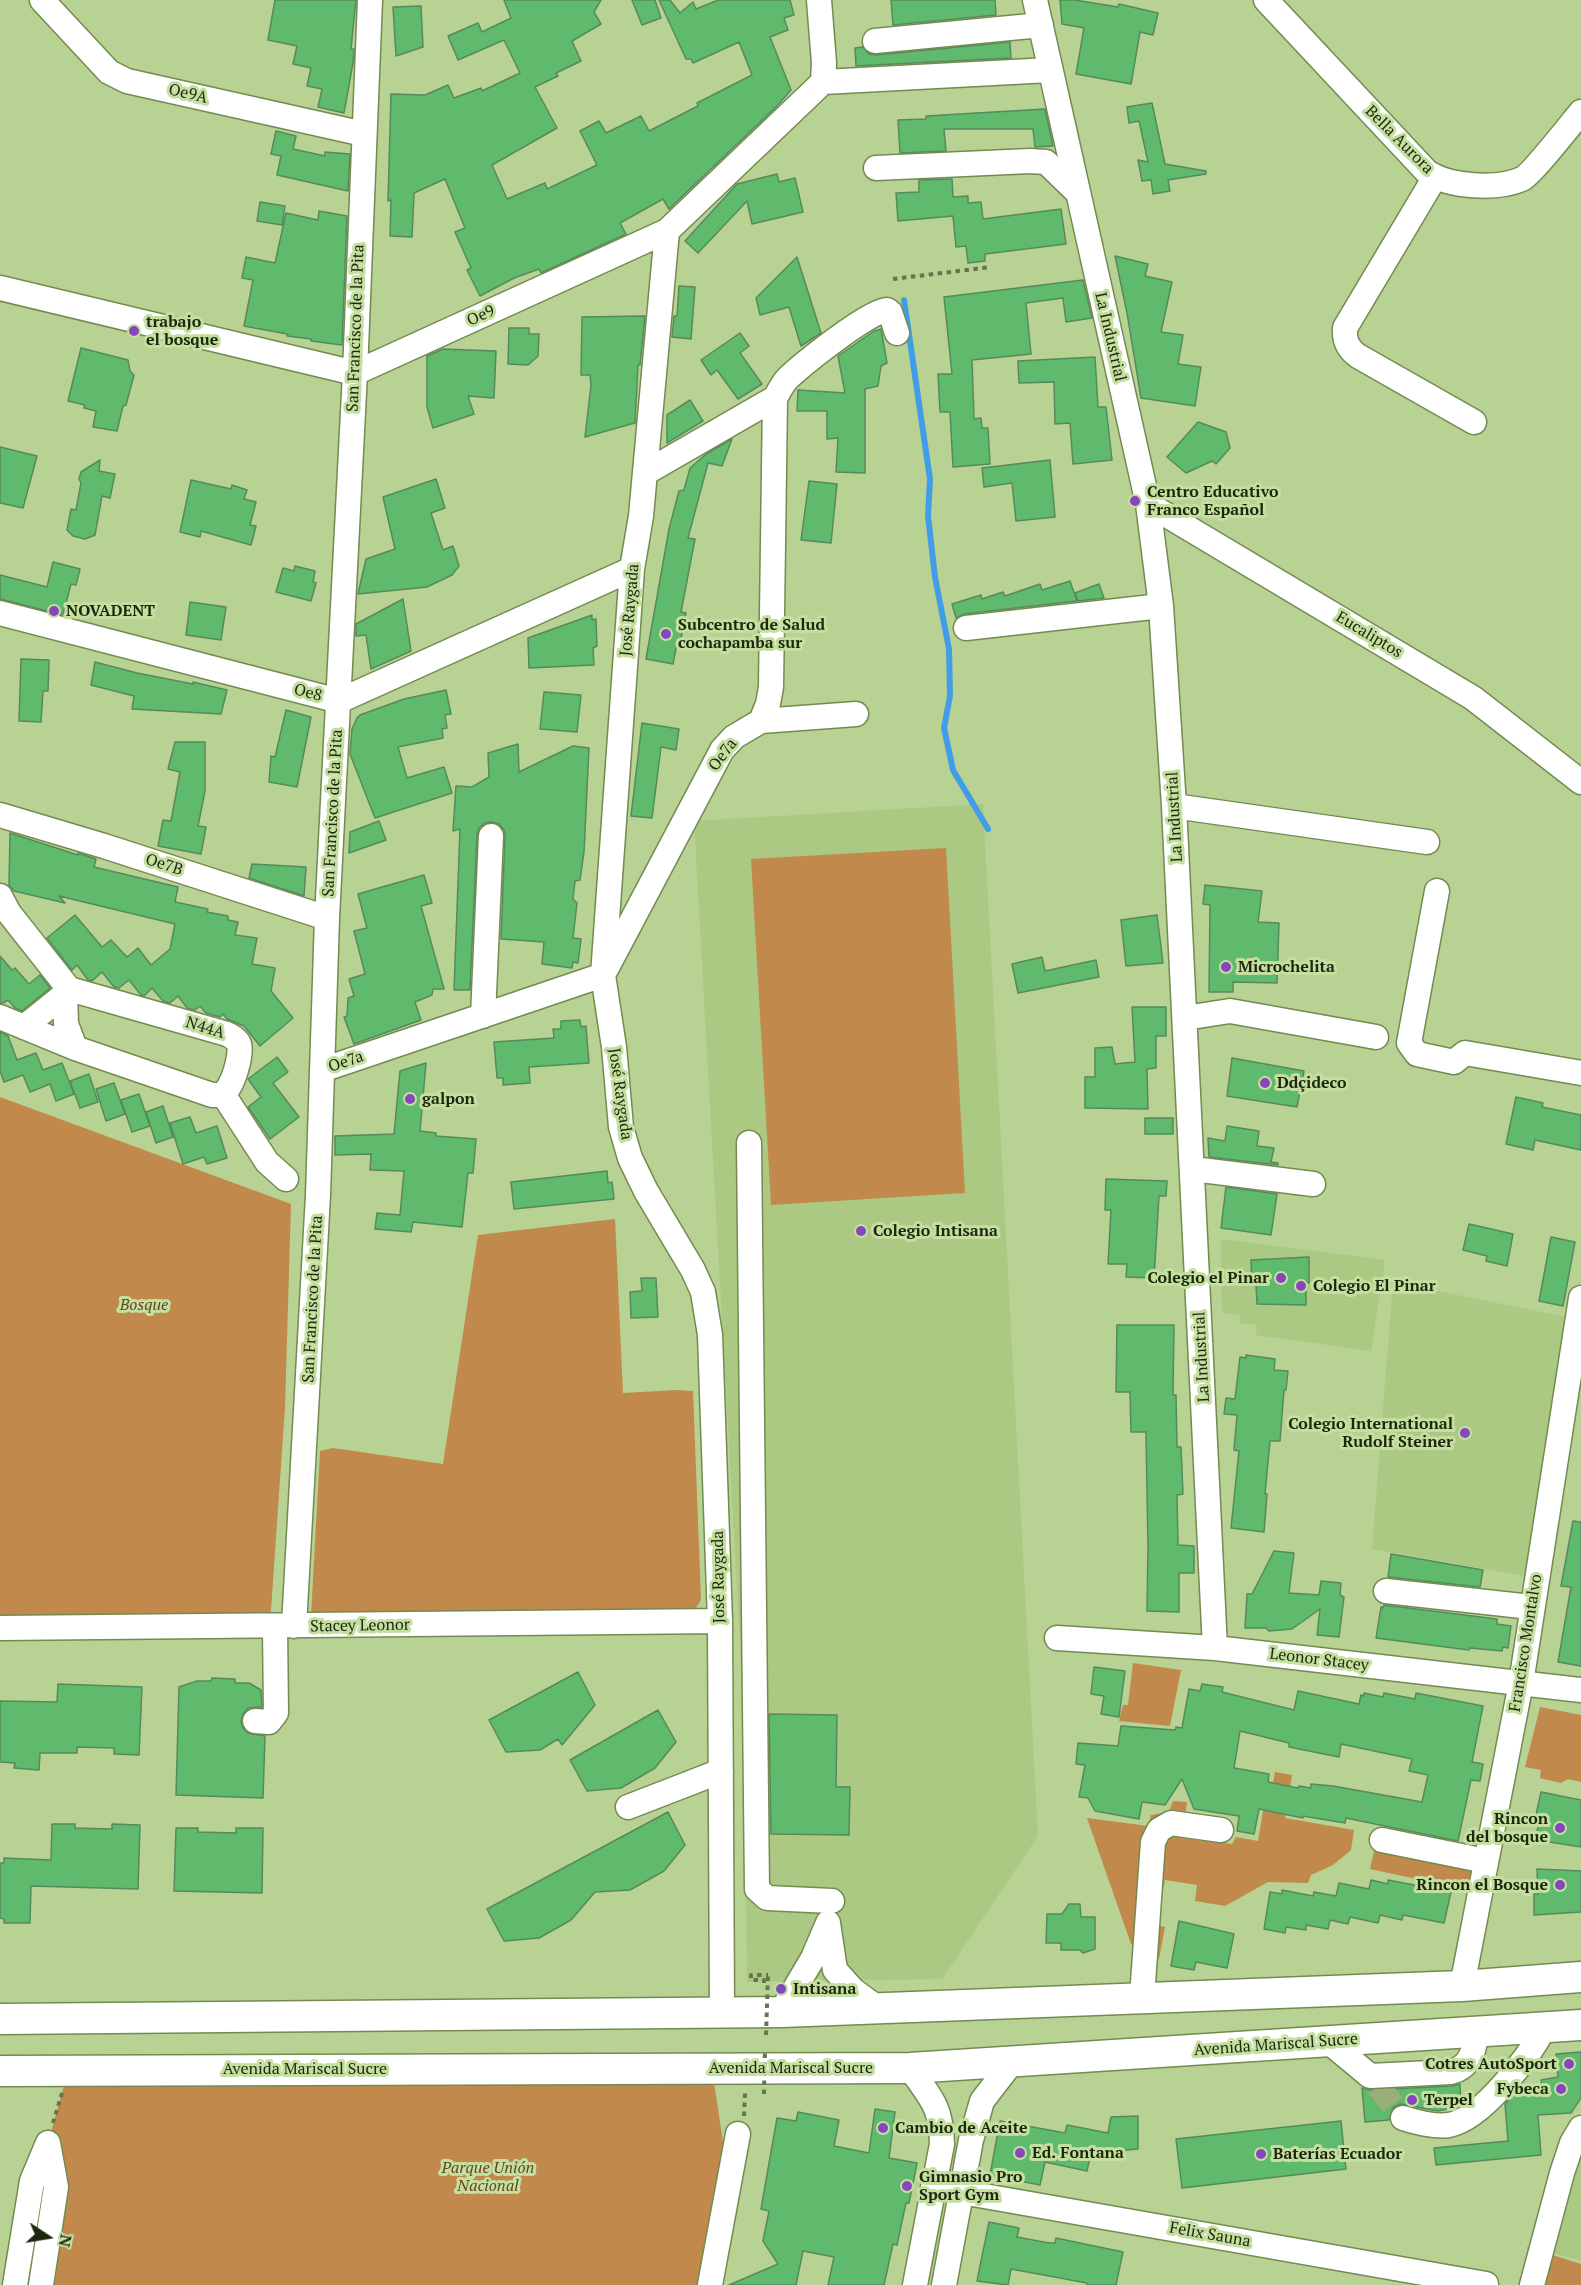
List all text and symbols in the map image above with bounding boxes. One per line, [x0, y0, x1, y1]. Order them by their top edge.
street label: Oe9A [167, 80, 209, 108]
street label: Bella Aurora [1361, 102, 1437, 178]
street label: San Francisco de la Pita [343, 244, 369, 412]
street label: La Industrial [1090, 291, 1130, 383]
street label: Oe9 [464, 301, 498, 331]
place label: trabajo el bosque [146, 312, 218, 350]
marker: trabajo el bosque [127, 324, 141, 338]
place label: Centro Educativo Franco Español [1147, 482, 1279, 520]
marker: Centro Educativo Franco Español [1128, 494, 1142, 508]
street label: José Raygada [616, 563, 644, 657]
place label: NOVADENT [66, 601, 155, 621]
marker: NOVADENT [47, 604, 61, 618]
street label: Eucaliptos [1332, 608, 1406, 662]
place label: Subcentro de Salud cochapamba sur [678, 615, 825, 653]
marker: Subcentro de Salud cochapamba sur [659, 627, 673, 641]
street label: Oe8 [292, 680, 324, 706]
street label: San Francisco de la Pita [319, 729, 347, 897]
street label: Oe7a [705, 735, 741, 775]
street label: La Industrial [1163, 771, 1187, 863]
street label: Oe7B [143, 850, 185, 880]
place label: Microchelita [1238, 957, 1335, 977]
marker: Microchelita [1219, 960, 1233, 974]
street label: N44A [183, 1013, 227, 1043]
street label: Oe7a [326, 1047, 366, 1077]
street label: José Raygada [604, 1047, 636, 1141]
place label: Ddçideco [1277, 1073, 1347, 1093]
marker: Ddçideco [1258, 1076, 1272, 1090]
place label: galpon [422, 1089, 475, 1109]
marker: galpon [403, 1092, 417, 1106]
street label: San Francisco de la Pita [299, 1215, 327, 1383]
place label: Colegio Intisana [873, 1221, 998, 1241]
marker: Colegio Intisana [854, 1224, 868, 1238]
place label: Colegio el Pinar [1147, 1268, 1269, 1288]
marker: Colegio el Pinar [1274, 1271, 1288, 1285]
place label: Colegio El Pinar [1313, 1276, 1436, 1296]
marker: Colegio El Pinar [1294, 1279, 1308, 1293]
park label: Bosque [120, 1295, 168, 1315]
street label: La Industrial [1190, 1311, 1214, 1403]
place label: Colegio International Rudolf Steiner [1288, 1414, 1453, 1452]
marker: Colegio International Rudolf Steiner [1458, 1426, 1472, 1440]
street label: José Raygada [709, 1530, 729, 1624]
street label: Francisco Montalvo [1506, 1573, 1546, 1713]
street label: Stacey Leonor [310, 1616, 410, 1636]
street label: Leonor Stacey [1268, 1644, 1370, 1676]
place label: Rincon del bosque [1466, 1809, 1548, 1847]
marker: Rincon del bosque [1553, 1821, 1567, 1835]
place label: Rincon el Bosque [1416, 1875, 1548, 1895]
marker: Rincon el Bosque [1553, 1878, 1567, 1892]
place label: Intisana [793, 1979, 856, 1999]
marker: Intisana [774, 1982, 788, 1996]
street label: Avenida Mariscal Sucre [1193, 2030, 1359, 2060]
place label: Cotres AutoSport [1425, 2054, 1557, 2074]
marker: Cotres AutoSport [1562, 2057, 1576, 2071]
street label: Avenida Mariscal Sucre [709, 2058, 873, 2078]
street label: Avenida Mariscal Sucre [223, 2059, 387, 2079]
place label: Fybeca [1497, 2079, 1549, 2099]
marker: Fybeca [1554, 2082, 1568, 2096]
place label: Terpel [1424, 2090, 1473, 2110]
marker: Terpel [1405, 2093, 1419, 2107]
place label: Cambio de Aceite [895, 2118, 1028, 2138]
marker: Cambio de Aceite [876, 2121, 890, 2135]
place label: Ed. Fontana [1032, 2143, 1124, 2163]
place label: Baterías Ecuador [1273, 2144, 1402, 2164]
marker: Ed. Fontana [1013, 2146, 1027, 2160]
marker: Baterías Ecuador [1254, 2147, 1268, 2161]
park label: Parque Unión Nacional [442, 2158, 534, 2196]
place label: Gimnasio Pro Sport Gym [919, 2167, 1023, 2205]
marker: Gimnasio Pro Sport Gym [900, 2179, 914, 2193]
north arrow [18, 2207, 78, 2267]
street label: Felix Sauna [1168, 2218, 1252, 2252]
text: N [54, 2233, 78, 2249]

